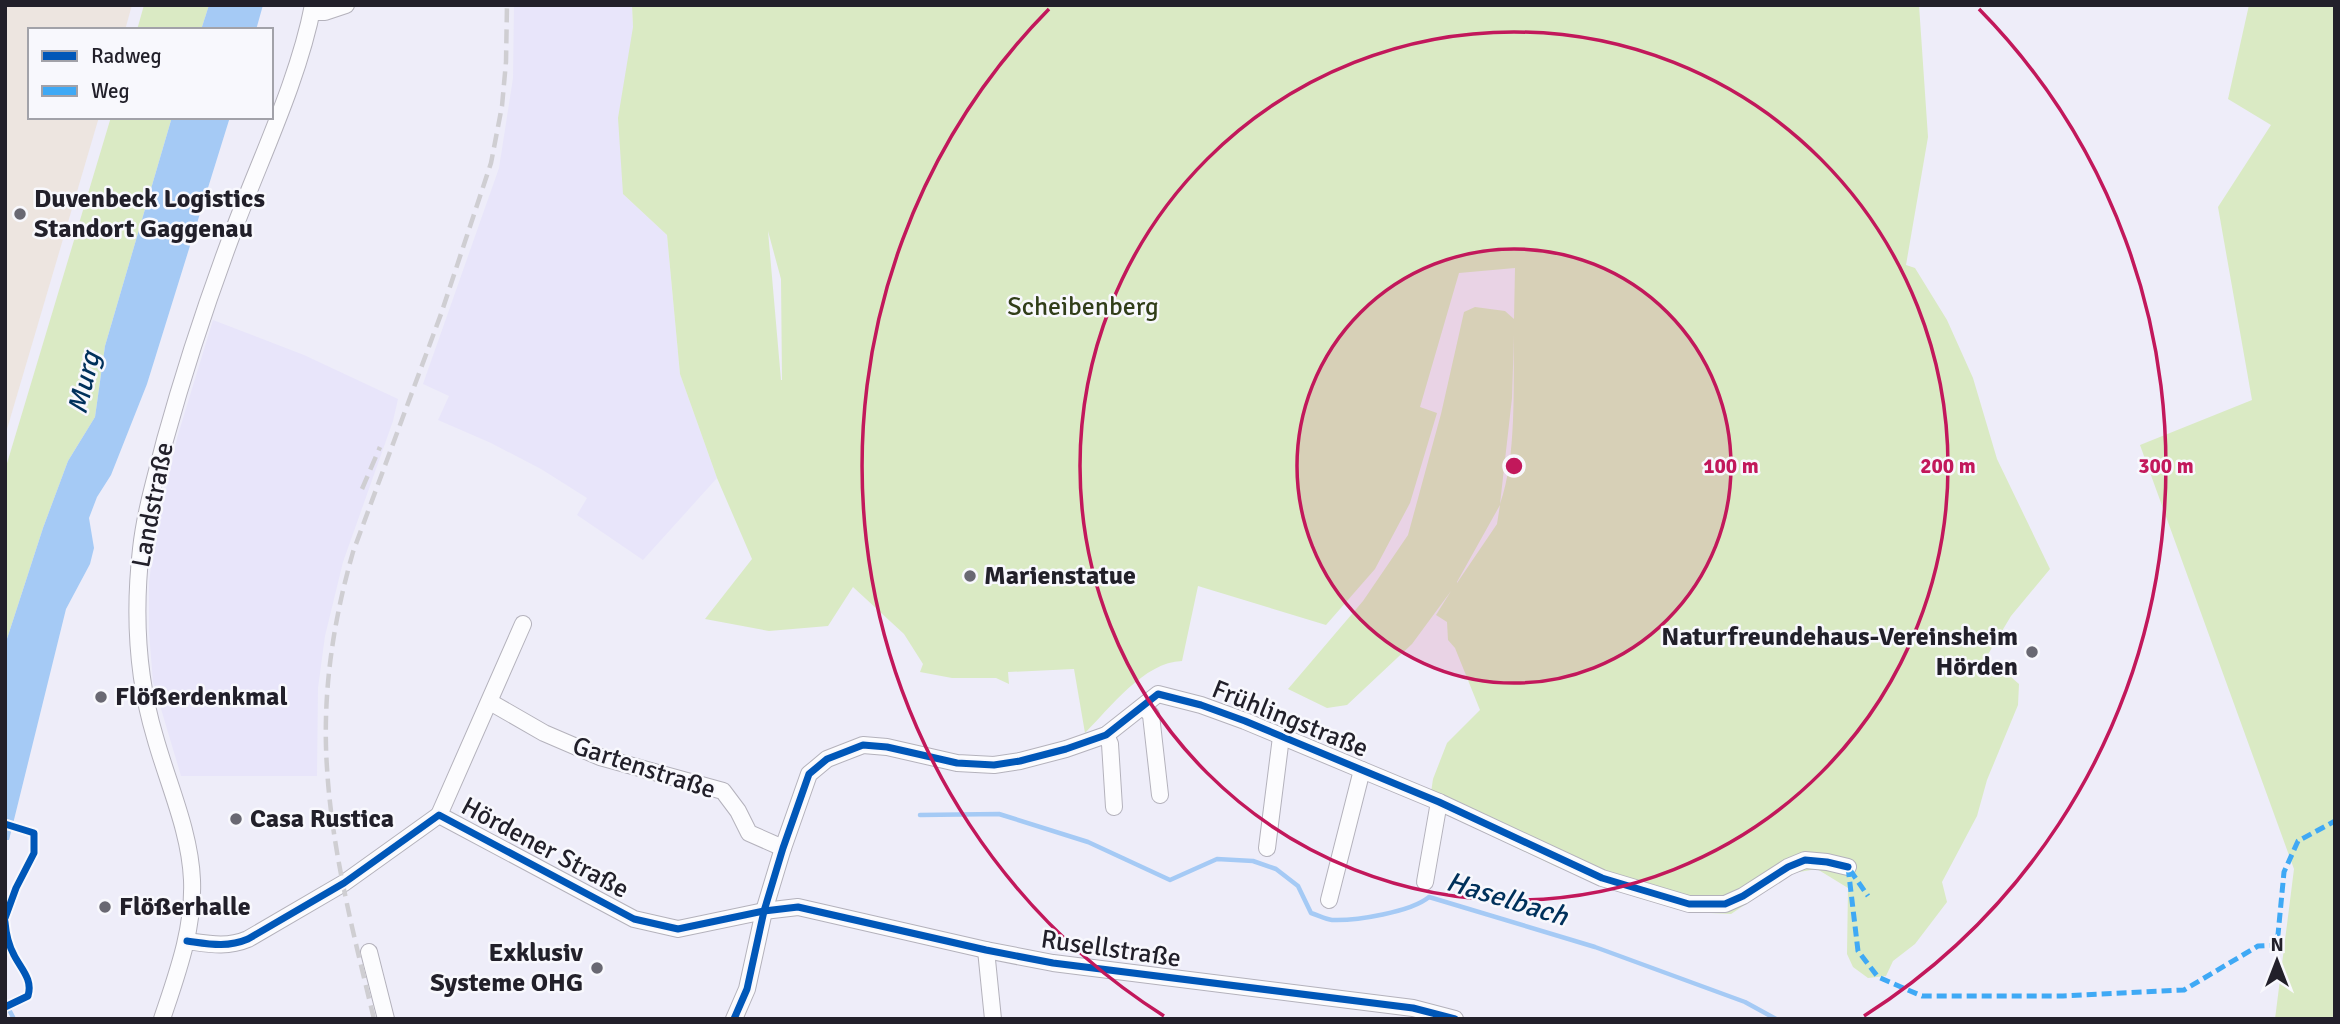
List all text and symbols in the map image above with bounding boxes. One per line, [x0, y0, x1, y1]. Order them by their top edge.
legend [28, 28, 273, 119]
text: Radweg [91, 43, 162, 69]
text: Weg [91, 78, 130, 104]
place label: Duvenbeck Logistics Standort Gaggenau [34, 183, 265, 245]
marker: Duvenbeck Logistics Standort Gaggenau [12, 206, 28, 222]
park label: Scheibenberg [1007, 291, 1159, 323]
water label: Murg [60, 346, 108, 417]
street label: Landstraße [125, 440, 181, 570]
text: 100 m [1703, 453, 1759, 479]
text: 200 m [1920, 453, 1976, 479]
text: 300 m [2138, 453, 2194, 479]
centre of rings [1502, 454, 1526, 478]
place label: Marienstatue [984, 560, 1136, 592]
marker: Marienstatue [962, 568, 978, 584]
place label: Naturfreundehaus-Vereinsheim Hörden [1661, 621, 2018, 683]
marker: Naturfreundehaus-Vereinsheim Hörden [2024, 644, 2040, 660]
street label: Frühlingstraße [1207, 673, 1373, 765]
place label: Flößerdenkmal [115, 681, 288, 713]
marker: Flößerdenkmal [93, 689, 109, 705]
street label: Gartenstraße [568, 730, 720, 806]
street label: Hördener Straße [456, 790, 634, 906]
place label: Casa Rustica [250, 803, 394, 835]
marker: Casa Rustica [228, 811, 244, 827]
water label: Haselbach [1442, 864, 1572, 934]
place label: Flößerhalle [119, 891, 251, 923]
marker: Flößerhalle [97, 899, 113, 915]
street label: Rusellstraße [1039, 923, 1183, 975]
north arrow [2242, 926, 2312, 996]
text: N [2270, 933, 2284, 957]
place label: Exklusiv Systeme OHG [430, 937, 584, 999]
marker: Exklusiv Systeme OHG [589, 960, 605, 976]

